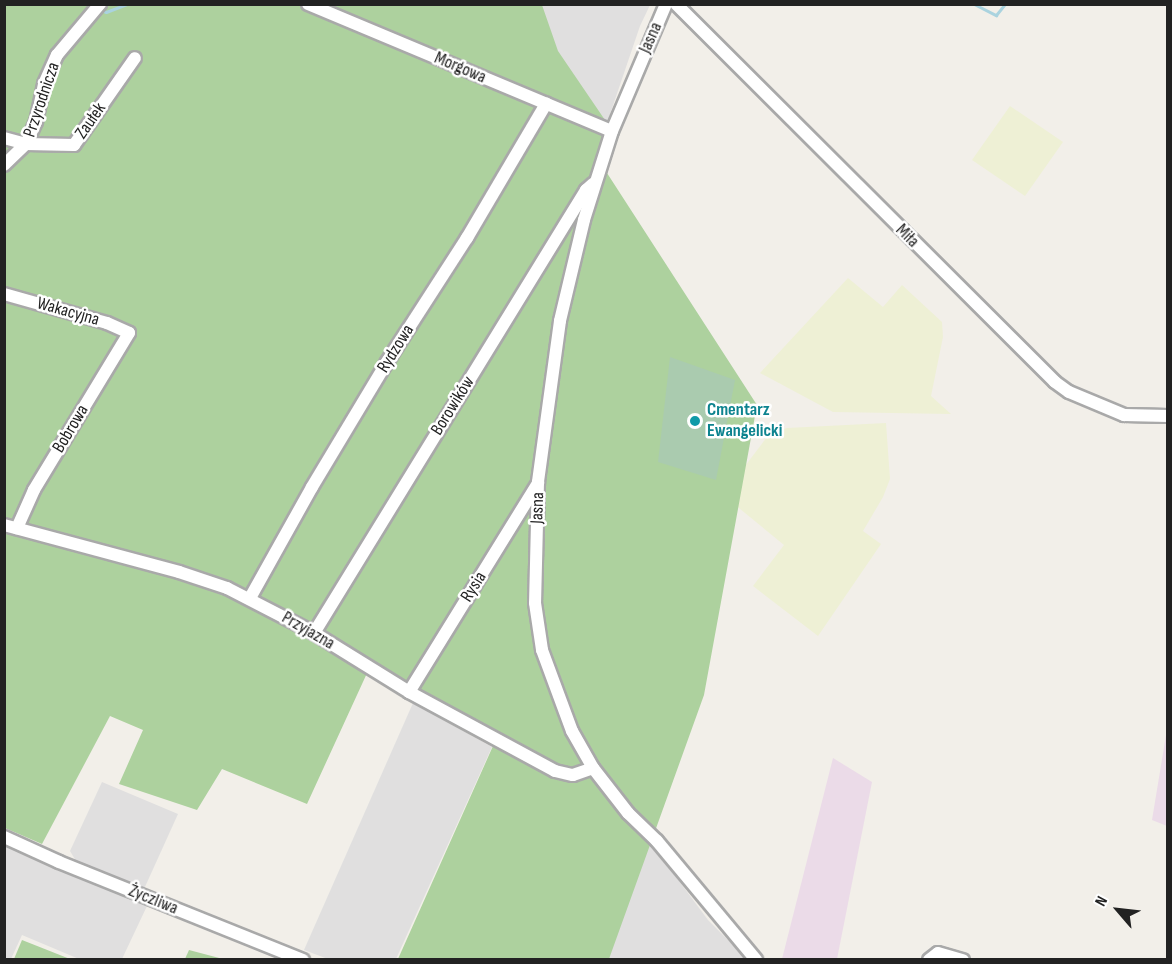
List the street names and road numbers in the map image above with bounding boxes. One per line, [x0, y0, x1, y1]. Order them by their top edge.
street label: Jasna [635, 19, 667, 57]
street label: Morgowa [431, 47, 489, 89]
street label: Przyrodnicza [19, 60, 65, 140]
street label: Zaułek [71, 99, 111, 143]
street label: Miła [891, 220, 923, 252]
street label: Wakacyjna [34, 293, 102, 331]
street label: Rydzowa [373, 321, 419, 377]
street label: Borowików [427, 373, 479, 439]
street label: Bobrowa [48, 401, 94, 457]
street label: Jasna [527, 492, 549, 524]
street label: Rysia [456, 568, 492, 606]
street label: Przyjazna [278, 607, 338, 655]
street label: Życzliwa [125, 880, 181, 920]

